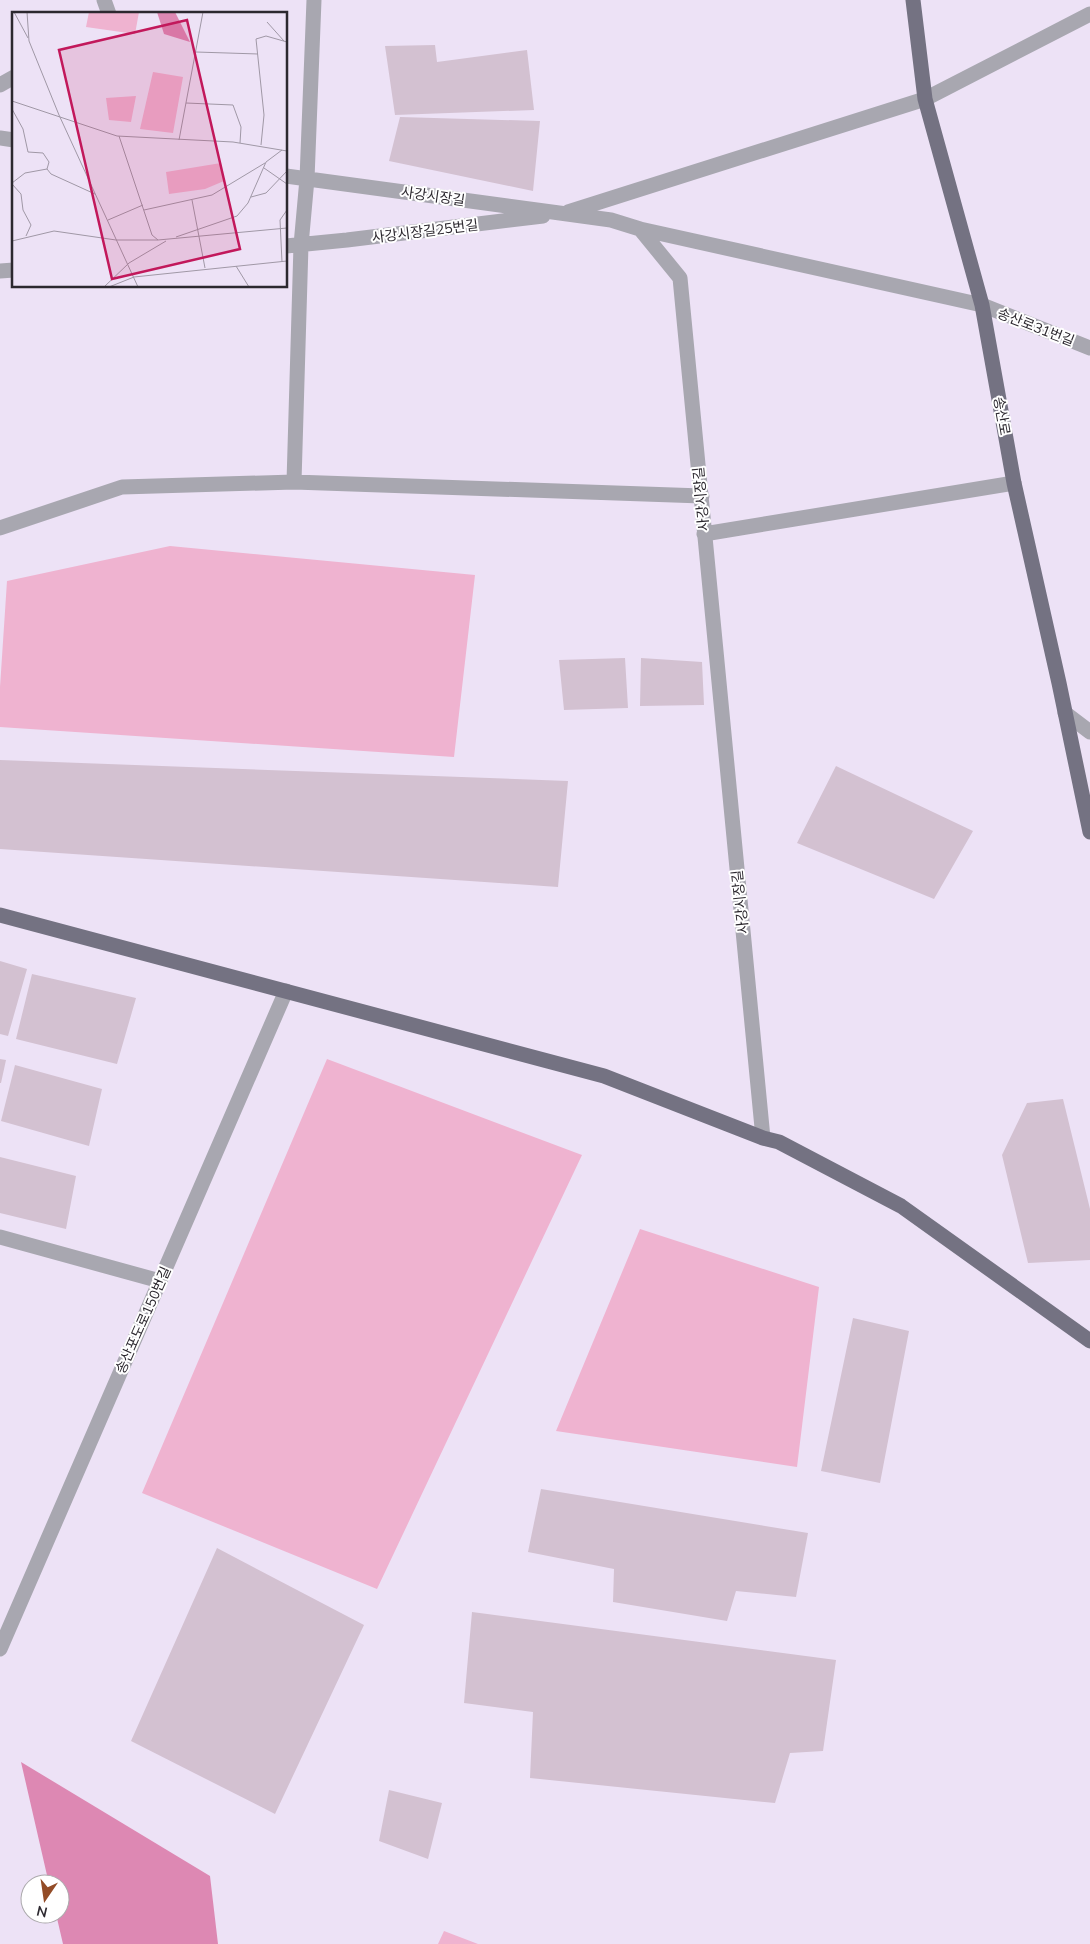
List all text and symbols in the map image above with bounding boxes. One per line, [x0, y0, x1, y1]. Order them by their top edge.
inset map [12, 12, 288, 288]
street label: 사강시장길 [400, 183, 466, 209]
street label: 사강시장길25번길 [371, 216, 479, 246]
street label: 송산로31번길 [995, 304, 1077, 350]
street label: 송산로 [990, 395, 1014, 437]
street label: 사강시장길 [689, 466, 713, 532]
street label: 사강시장길 [728, 869, 752, 935]
street label: 송산포도로150번길 [111, 1264, 175, 1376]
north arrow [20, 1874, 70, 1924]
text: N [35, 1902, 49, 1922]

